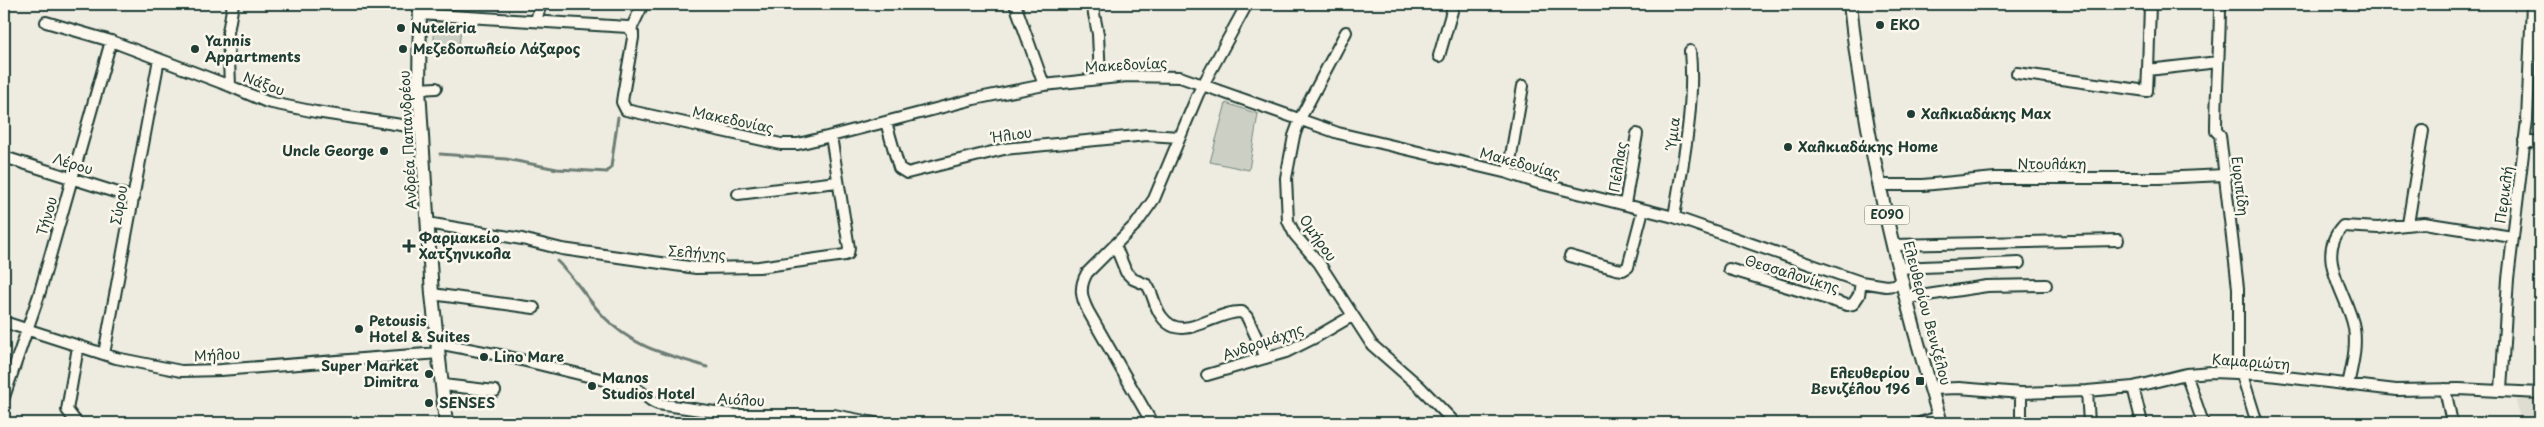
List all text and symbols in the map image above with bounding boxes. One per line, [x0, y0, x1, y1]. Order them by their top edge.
place label: EKO [1890, 14, 1920, 35]
place label: Nuteleria [411, 17, 477, 38]
marker: EKO [1874, 19, 1886, 31]
marker: Nuteleria [395, 22, 407, 34]
place label: Yannis Appartments [205, 30, 301, 67]
place label: Μεζεδοπωλείο Λάζαρος [413, 38, 581, 59]
marker: Yannis Appartments [189, 43, 201, 55]
marker: Μεζεδοπωλείο Λάζαρος [397, 43, 409, 55]
street label: Μακεδονίας [1084, 52, 1168, 77]
street label: Νάξου [240, 66, 288, 101]
street label: Ανδρέα Παπανδρέου [393, 70, 422, 210]
street label: Μακεδονίας [691, 101, 776, 138]
place label: Χαλκιαδάκης Max [1920, 103, 2051, 124]
marker: Χαλκιαδάκης Max [1905, 108, 1917, 120]
street label: Ύμια [1660, 116, 1685, 153]
street label: Ήλιου [989, 121, 1033, 148]
place label: Χαλκιαδάκης Home [1797, 136, 1938, 157]
place label: Uncle George [282, 140, 374, 161]
street label: Πέλλας [1603, 140, 1632, 194]
marker: Χαλκιαδάκης Home [1782, 141, 1794, 153]
street label: Μακεδονίας [1478, 142, 1563, 183]
marker: Uncle George [378, 145, 390, 157]
street label: Λέρου [50, 147, 96, 180]
street label: Ντουλάκη [2017, 153, 2087, 174]
street label: Ευριπίδη [2226, 155, 2255, 217]
street label: Περικλή [2489, 165, 2518, 225]
street label: Σύρου [105, 184, 132, 226]
street label: Τήνου [31, 194, 62, 238]
road number: ΕΟ90 [1864, 206, 1910, 224]
street label: Ομήρου [1295, 210, 1342, 265]
place label: Φαρμακείο Χατζηνικολα [419, 227, 511, 264]
street label: Ελευθερίου Βενιζέλου [1898, 238, 1957, 387]
marker: Φαρμακείο Χατζηνικολα [403, 240, 415, 252]
street label: Σελήνης [667, 240, 727, 265]
street label: Θεσσαλονίκης [1742, 249, 1842, 298]
place label: Petousis Hotel & Suites [369, 310, 470, 347]
street label: Ανδρομάχης [1220, 318, 1306, 365]
marker: Petousis Hotel & Suites [353, 323, 365, 335]
street label: Μήλου [193, 343, 241, 366]
place label: Lino Mare [494, 346, 564, 367]
street label: Καμαριώτη [2211, 348, 2291, 375]
marker: Lino Mare [478, 351, 490, 363]
place label: Super Market Dimitra [321, 355, 419, 392]
place label: Ελευθερίου Βενιζέλου 196 [1811, 362, 1910, 399]
place label: Manos Studios Hotel [602, 367, 695, 404]
marker: Super Market Dimitra [423, 368, 435, 380]
marker: Ελευθερίου Βενιζέλου 196 [1914, 375, 1926, 387]
marker: Manos Studios Hotel [586, 380, 598, 392]
street label: Αιόλου [717, 388, 765, 411]
place label: SENSES [439, 392, 495, 413]
marker: SENSES [423, 397, 435, 409]

